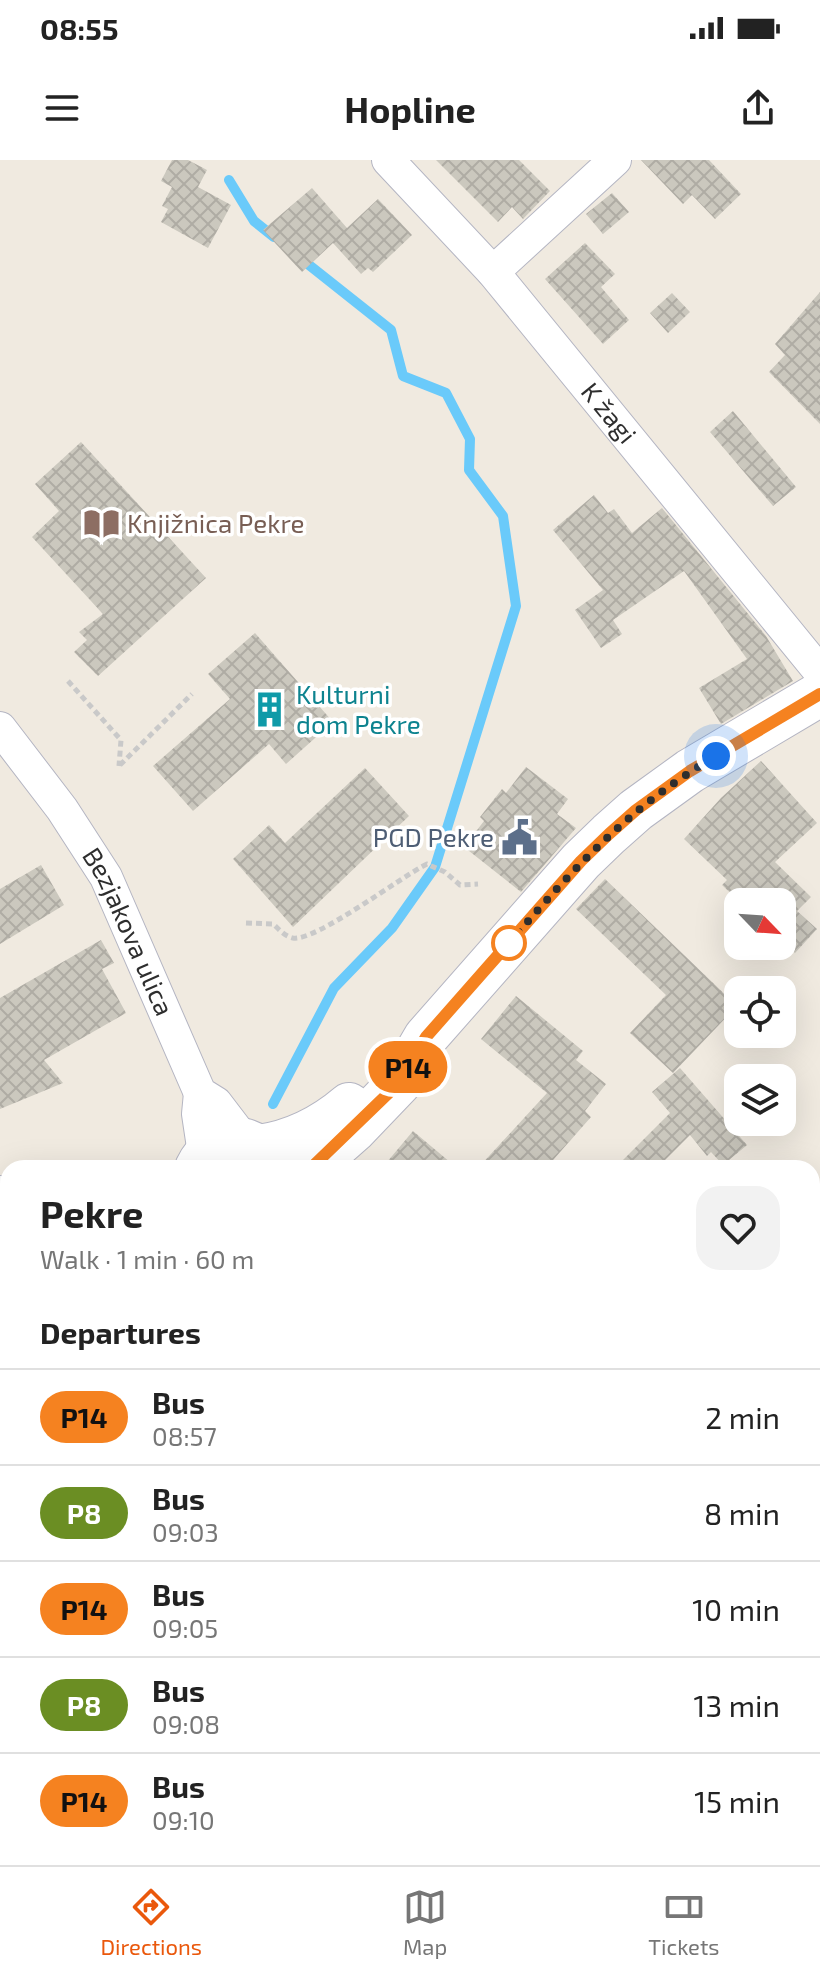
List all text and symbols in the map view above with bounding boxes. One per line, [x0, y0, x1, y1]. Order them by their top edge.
text: 08:55 [40, 10, 118, 46]
icon: menu [40, 86, 84, 130]
icon: share [736, 86, 780, 130]
text: Hopline [344, 87, 476, 130]
street label: K žagi [576, 376, 644, 449]
library icon: Knjižnica Pekre [82, 505, 120, 543]
place label: Knjižnica Pekre [127, 507, 304, 538]
place label: Kulturni dom Pekre [296, 678, 421, 739]
building icon: Kulturni dom Pekre [251, 691, 289, 729]
your location [696, 736, 736, 776]
public building icon: PGD Pekre [501, 819, 539, 857]
place label: PGD Pekre [373, 821, 494, 852]
street label: Bezjakova ulica [77, 841, 181, 1020]
north arrow [724, 888, 796, 960]
map controls [724, 888, 796, 1136]
unlabelled marker [492, 926, 526, 960]
button: locate [724, 976, 796, 1048]
line badge: P14 [362, 1041, 454, 1093]
text: P14 [384, 1050, 432, 1084]
button: layers [724, 1064, 796, 1136]
button: heart [696, 1186, 780, 1270]
text: Pekre [40, 1190, 143, 1236]
text: Walk · 1 min · 60 m [40, 1243, 254, 1274]
text: Departures [40, 1314, 201, 1350]
text: Bus [152, 1384, 205, 1420]
text: 2 min [705, 1399, 780, 1435]
text: P14 [60, 1400, 108, 1434]
text: 08:57 [152, 1420, 217, 1451]
text: Bus [152, 1480, 205, 1516]
text: 8 min [704, 1495, 780, 1531]
text: P8 [67, 1496, 101, 1530]
text: 09:03 [152, 1516, 219, 1547]
text: Bus [152, 1576, 205, 1612]
text: 10 min [692, 1591, 780, 1627]
text: P14 [60, 1592, 108, 1626]
text: 09:05 [152, 1612, 218, 1643]
text: Bus [152, 1672, 205, 1708]
text: 13 min [694, 1687, 780, 1723]
text: P8 [67, 1688, 101, 1722]
text: 09:08 [152, 1708, 220, 1739]
text: Bus [152, 1768, 205, 1804]
text: 15 min [694, 1783, 780, 1819]
text: P14 [60, 1784, 108, 1818]
text: 09:10 [152, 1804, 215, 1835]
tab: Directions [101, 1885, 202, 1959]
tab: Map [403, 1885, 447, 1959]
tab: Tickets [648, 1885, 719, 1959]

